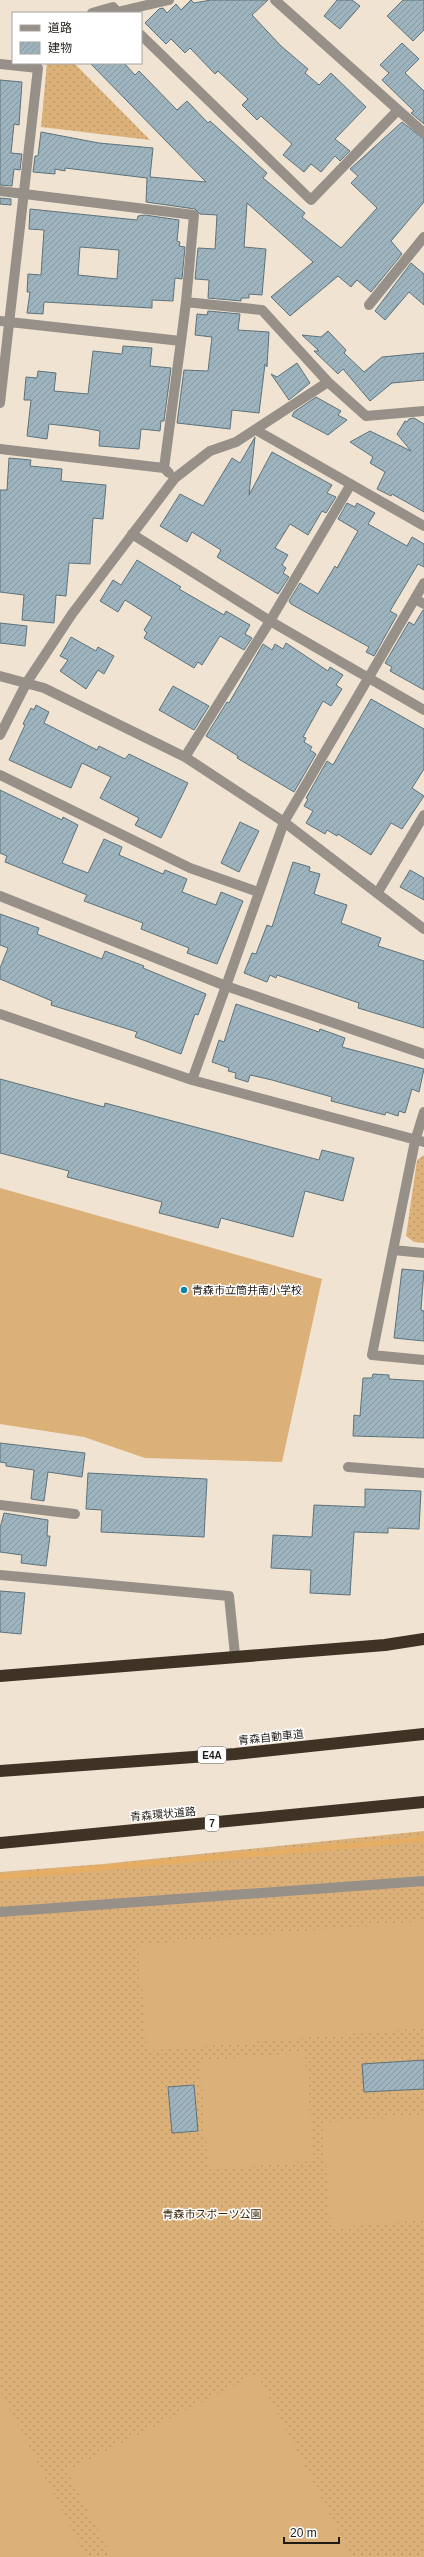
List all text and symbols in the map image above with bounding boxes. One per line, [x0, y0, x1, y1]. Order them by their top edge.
legend [12, 12, 142, 64]
text: 道路 [48, 21, 72, 35]
text: 建物 [48, 41, 72, 55]
place label: 青森市立筒井南小学校 [192, 1284, 302, 1296]
marker: 青森市立筒井南小学校 [179, 1285, 189, 1295]
street label: 青森自動車道 [238, 1728, 304, 1746]
road number: E4A [198, 1747, 226, 1763]
street label: 青森環状道路 [130, 1805, 196, 1823]
road number: 7 [205, 1815, 219, 1831]
park label: 青森市スポーツ公園 [163, 2208, 261, 2220]
scale bar [284, 2519, 339, 2545]
text: 20 m [290, 2526, 317, 2540]

